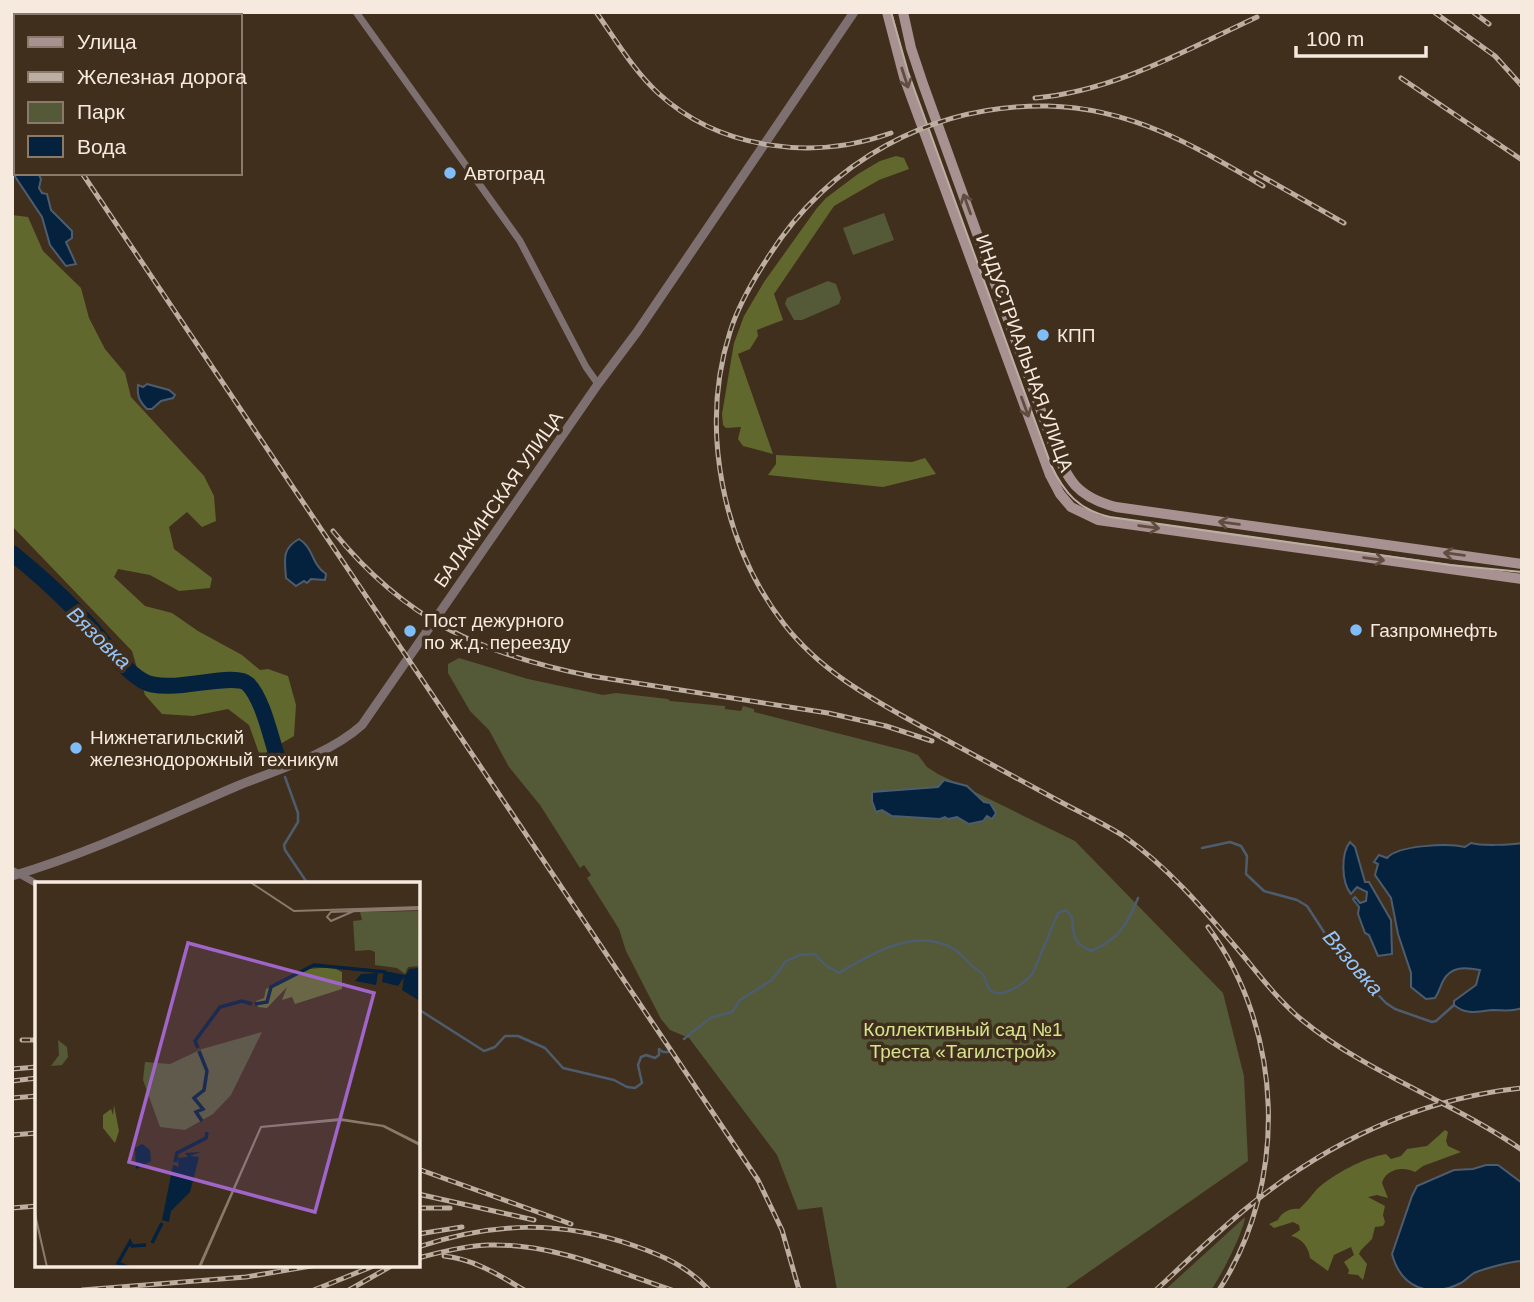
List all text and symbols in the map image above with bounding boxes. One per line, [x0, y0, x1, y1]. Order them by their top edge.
legend [14, 14, 242, 175]
scale bar [1296, 14, 1426, 58]
text: 100 m [1306, 27, 1364, 50]
text: Улица [77, 30, 137, 53]
text: Железная дорога [77, 65, 247, 88]
one-way arrow [899, 67, 912, 89]
text: Парк [77, 100, 125, 123]
text: Вода [77, 135, 126, 158]
place label: Автоград [464, 163, 545, 184]
marker: Автоград [442, 165, 458, 181]
one-way arrow [960, 193, 973, 215]
street label: ИНДУСТРИАЛЬНАЯ УЛИЦА [972, 232, 1077, 475]
place label: КПП [1057, 325, 1095, 346]
marker: КПП [1035, 327, 1051, 343]
one-way arrow [1019, 395, 1032, 417]
street label: БАЛАКИНСКАЯ УЛИЦА [430, 407, 567, 591]
one-way arrow [1218, 516, 1241, 529]
one-way arrow [1137, 521, 1160, 534]
one-way arrow [1443, 547, 1466, 560]
one-way arrow [1363, 553, 1385, 566]
water label: Вязовка [63, 602, 136, 673]
place label: Пост дежурного по ж.д. переезду [424, 610, 571, 653]
place label: Газпромнефть [1370, 620, 1498, 641]
marker: Газпромнефть [1348, 622, 1364, 638]
marker: Пост дежурного по ж.д. переезду [402, 623, 418, 639]
place label: Нижнетагильский железнодорожный техникум [90, 727, 339, 770]
marker: Нижнетагильский железнодорожный техникум [68, 740, 84, 756]
inset map [35, 882, 420, 1267]
water label: Вязовка [1319, 925, 1388, 1000]
park label: Коллективный сад №1 Треста «Тагилстрой» [863, 1019, 1063, 1062]

